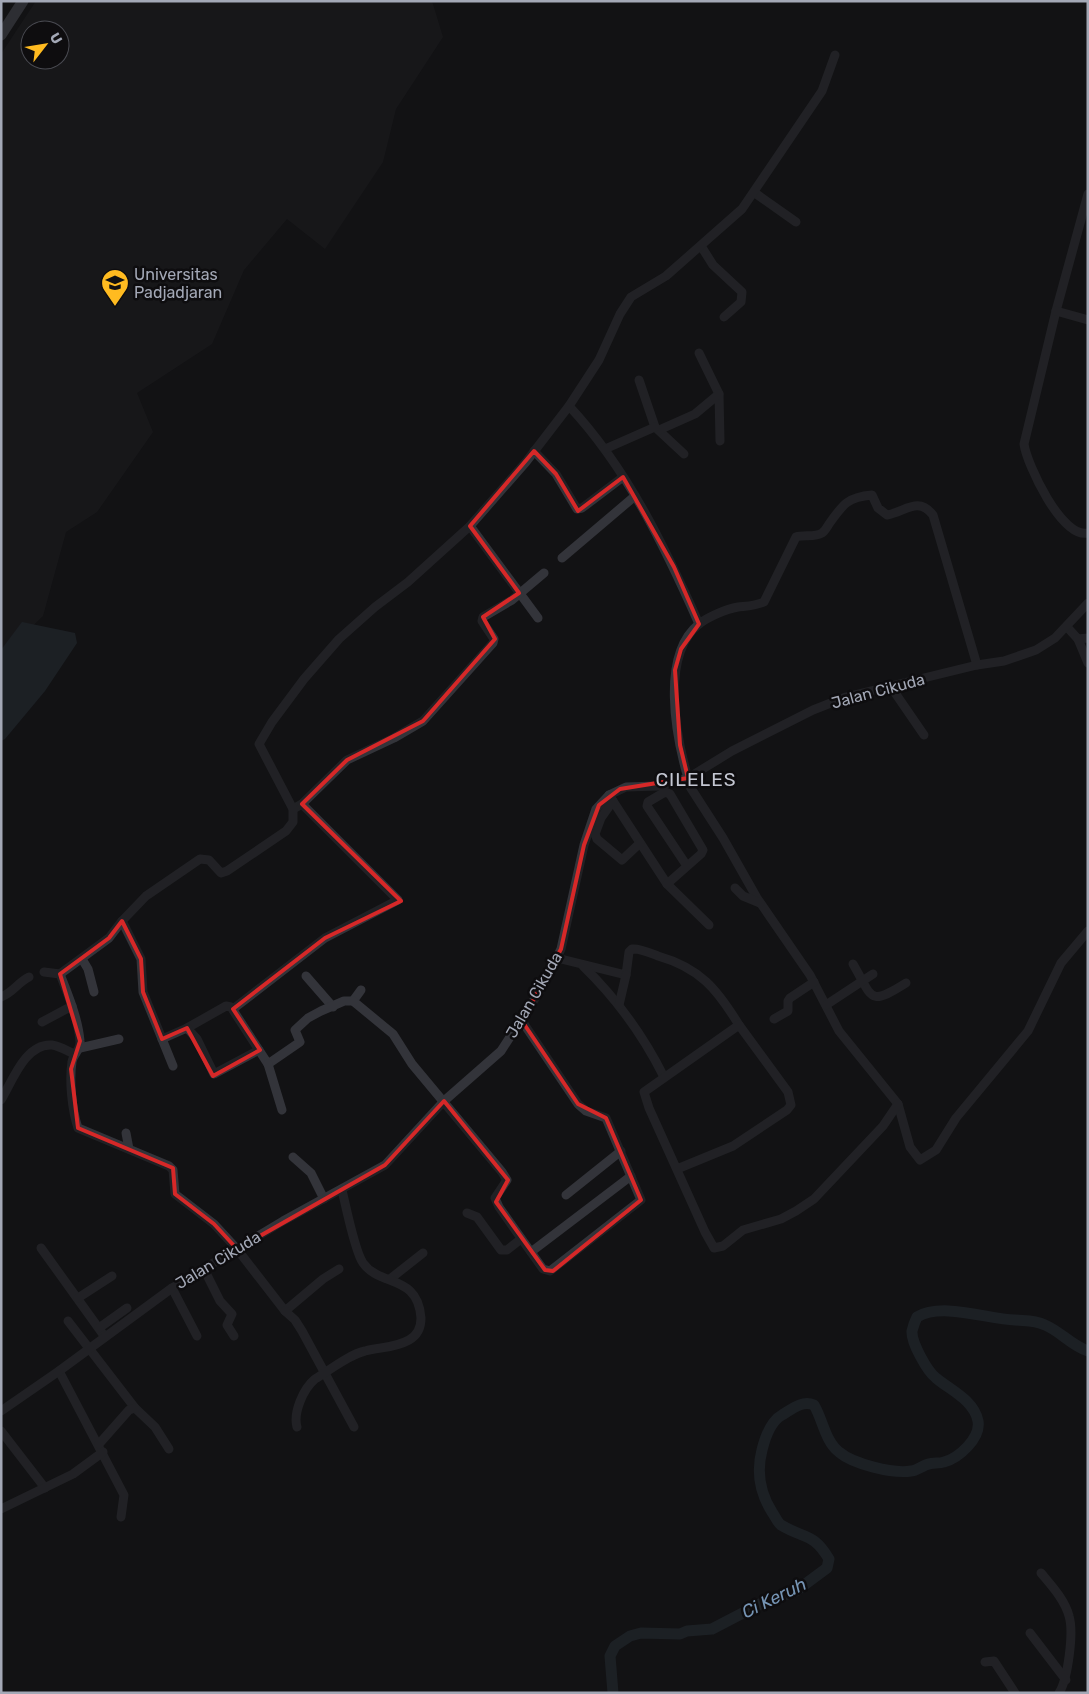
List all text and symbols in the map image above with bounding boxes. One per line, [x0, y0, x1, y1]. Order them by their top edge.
north arrow [20, 20, 70, 70]
text: U [46, 30, 66, 47]
place label: Universitas Padjadjaran [134, 265, 222, 302]
school or university icon: Universitas Padjadjaran [100, 268, 130, 307]
street label: Jalan Cikuda [829, 669, 927, 713]
district label: CILELES [655, 768, 737, 791]
street label: Jalan Cikuda [502, 949, 566, 1041]
street label: Jalan Cikuda [172, 1227, 264, 1293]
water label: Ci Keruh [738, 1573, 810, 1623]

